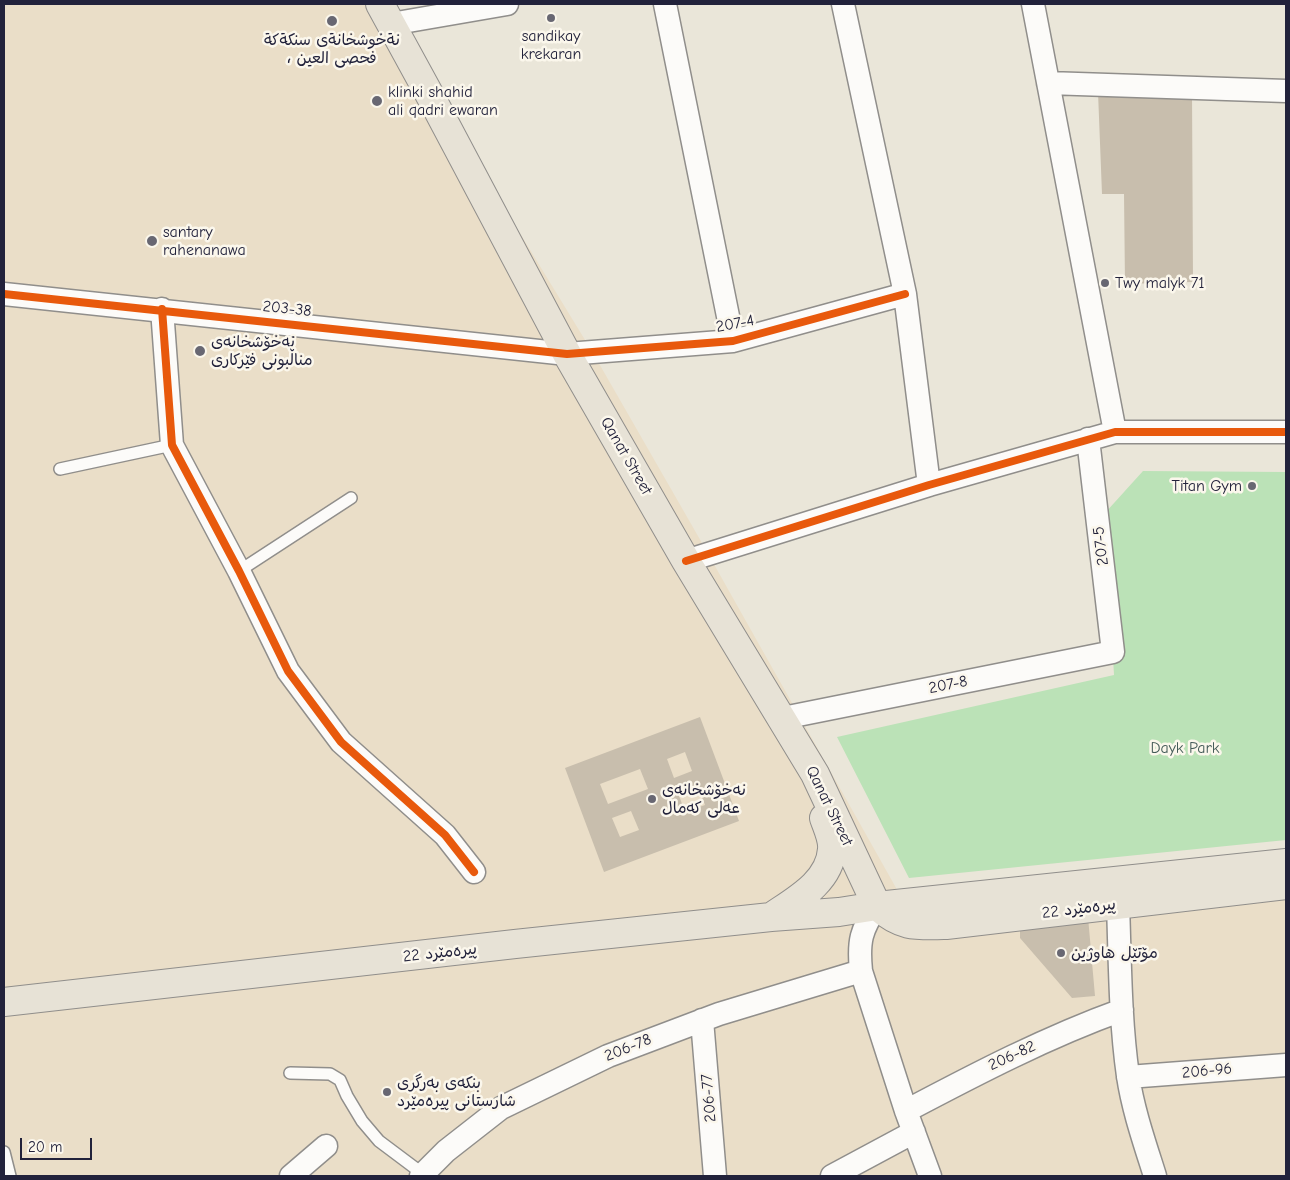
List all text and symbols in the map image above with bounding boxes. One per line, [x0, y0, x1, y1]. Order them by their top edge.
marker: sandikay krekaran [545, 12, 557, 24]
marker: نةخوشخانةى سنكةكة ، فحصى العين [325, 14, 339, 28]
place label: sandikay krekaran [521, 26, 581, 64]
place label: نةخوشخانةى سنكةكة ، فحصى العين [264, 30, 400, 68]
place label: klinki shahid ali qadri ewaran [388, 82, 498, 120]
marker: klinki shahid ali qadri ewaran [370, 94, 384, 108]
place label: santary rahenanawa [163, 222, 246, 260]
marker: santary rahenanawa [145, 234, 159, 248]
place label: Twy malyk 71 [1115, 273, 1205, 293]
marker: Twy malyk 71 [1099, 277, 1111, 289]
street label: 203-38 [262, 297, 312, 321]
street label: 207-4 [714, 311, 756, 337]
place label: نەخۆشخانەی مناڵبونی فێرکاری [211, 332, 312, 370]
marker: نەخۆشخانەی مناڵبونی فێرکاری [193, 344, 207, 358]
street label: Qanat Street [596, 414, 656, 498]
place label: Titan Gym [1172, 476, 1242, 496]
marker: Titan Gym [1246, 480, 1258, 492]
street label: 207-5 [1089, 525, 1113, 567]
street label: 207-8 [927, 672, 969, 698]
park label: Dayk Park [1150, 738, 1220, 758]
street label: Qanat Street [801, 763, 857, 849]
place label: نەخۆشخانەی عەلی کەمال [662, 780, 746, 818]
marker: نەخۆشخانەی عەلی کەمال [646, 793, 658, 805]
street label: 22 پیرەمێرد [1041, 895, 1117, 923]
street label: 22 پیرەمێرد [402, 940, 478, 966]
place label: مۆتێل هاوژین [1071, 943, 1158, 963]
marker: مۆتێل هاوژین [1055, 947, 1067, 959]
street label: 206-78 [602, 1030, 654, 1066]
street label: 206-82 [985, 1037, 1039, 1075]
street label: 206-96 [1181, 1059, 1233, 1083]
place label: بنکەی بەرگری شارستانی پیرەمێرد [397, 1073, 516, 1111]
street label: 206-77 [697, 1073, 721, 1123]
marker: بنکەی بەرگری شارستانی پیرەمێرد [381, 1086, 393, 1098]
scale bar [22, 1128, 95, 1160]
text: 20 m [28, 1138, 62, 1156]

